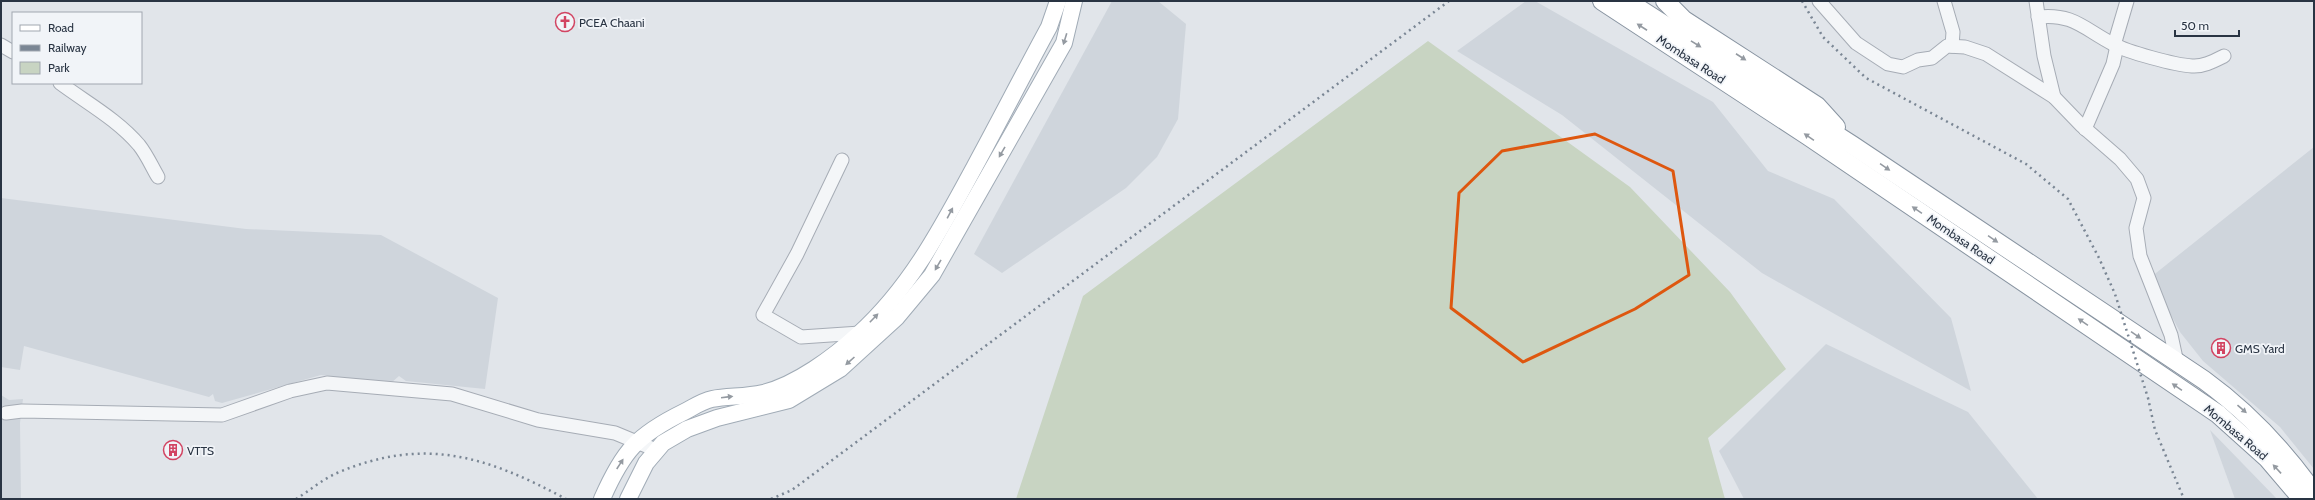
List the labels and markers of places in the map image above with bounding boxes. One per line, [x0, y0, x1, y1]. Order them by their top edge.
church icon: PCEA Chaani [554, 11, 576, 33]
place label: PCEA Chaani [579, 15, 645, 30]
building icon: GMS Yard [2210, 337, 2232, 359]
place label: GMS Yard [2235, 341, 2285, 356]
building icon: VTTS [162, 439, 184, 461]
place label: VTTS [187, 443, 214, 458]

